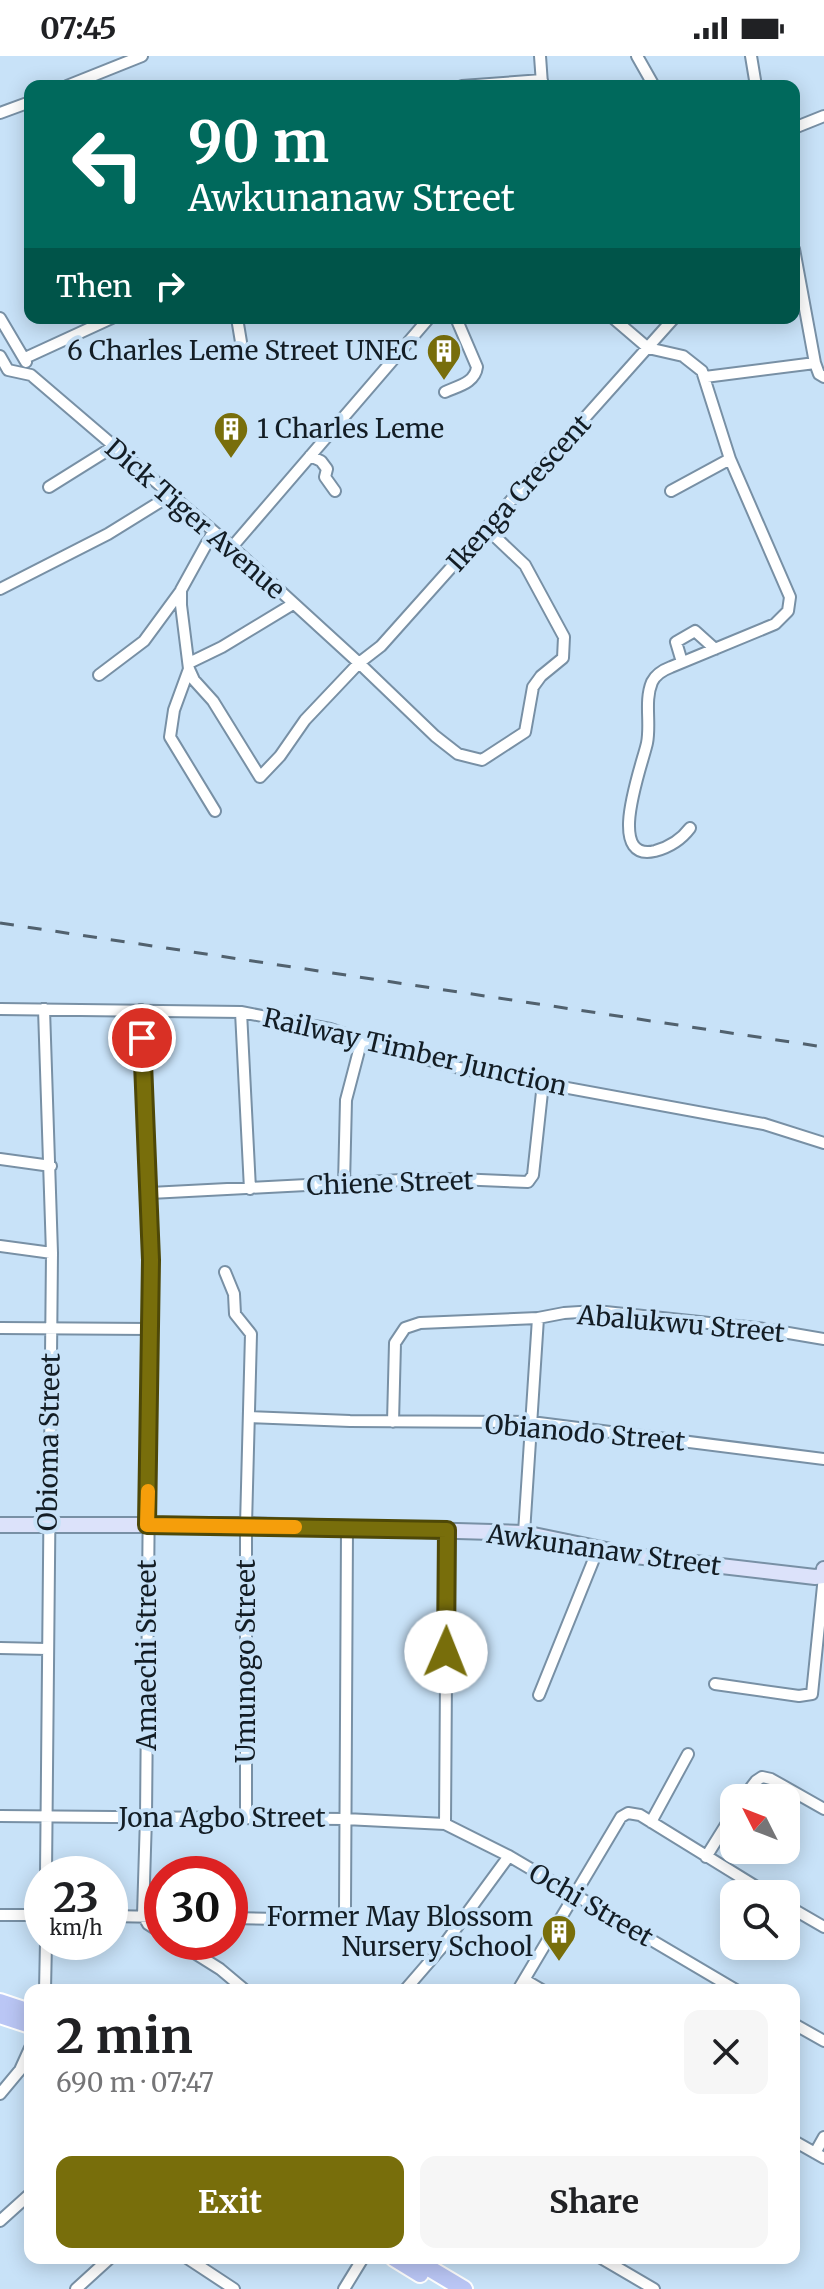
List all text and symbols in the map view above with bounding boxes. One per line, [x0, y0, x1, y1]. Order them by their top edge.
text: 07:45 [40, 9, 117, 47]
text: 90 m [188, 107, 329, 177]
icon: left [56, 112, 160, 216]
text: Awkunanaw Street [188, 176, 515, 221]
icon: right [148, 264, 192, 308]
text: Then [56, 267, 132, 305]
building icon: 6 Charles Leme Street UNEC [425, 332, 463, 382]
place label: 6 Charles Leme Street UNEC [67, 334, 418, 367]
street label: Ikenga Crescent [440, 407, 598, 578]
building icon: 1 Charles Leme [212, 410, 250, 460]
place label: 1 Charles Leme [257, 412, 444, 445]
street label: Dick Tiger Avenue [99, 431, 292, 606]
street label: Railway Timber Junction [260, 1000, 570, 1103]
pin [108, 1004, 176, 1072]
icon: arrive [120, 1016, 164, 1060]
street label: Chiene Street [306, 1163, 474, 1202]
street label: Abalukwu Street [575, 1298, 786, 1349]
street label: Obioma Street [30, 1353, 67, 1531]
street label: Obianodo Street [483, 1407, 687, 1458]
street label: Awkunanaw Street [484, 1517, 723, 1582]
street label: Amaechi Street [130, 1559, 163, 1752]
street label: Umunogo Street [229, 1559, 262, 1763]
position arrow [404, 1610, 488, 1694]
north arrow [720, 1784, 800, 1864]
map controls [720, 1784, 800, 1960]
street label: Jona Agbo Street [117, 1801, 326, 1834]
speed limit sign: 30 [144, 1856, 248, 1960]
street label: Ochi Street [523, 1856, 659, 1953]
text: 23 [53, 1873, 99, 1923]
button: search [720, 1880, 800, 1960]
place label: Former May Blossom Nursery School [267, 1900, 533, 1963]
building icon: Former May Blossom Nursery School [540, 1913, 578, 1963]
text: km/h [50, 1915, 102, 1940]
text: 2 min [56, 2006, 193, 2066]
button: close [684, 2010, 768, 2094]
text: 690 m · 07:47 [56, 2066, 214, 2099]
button: Exit [56, 2156, 404, 2248]
button: Share [420, 2156, 768, 2248]

